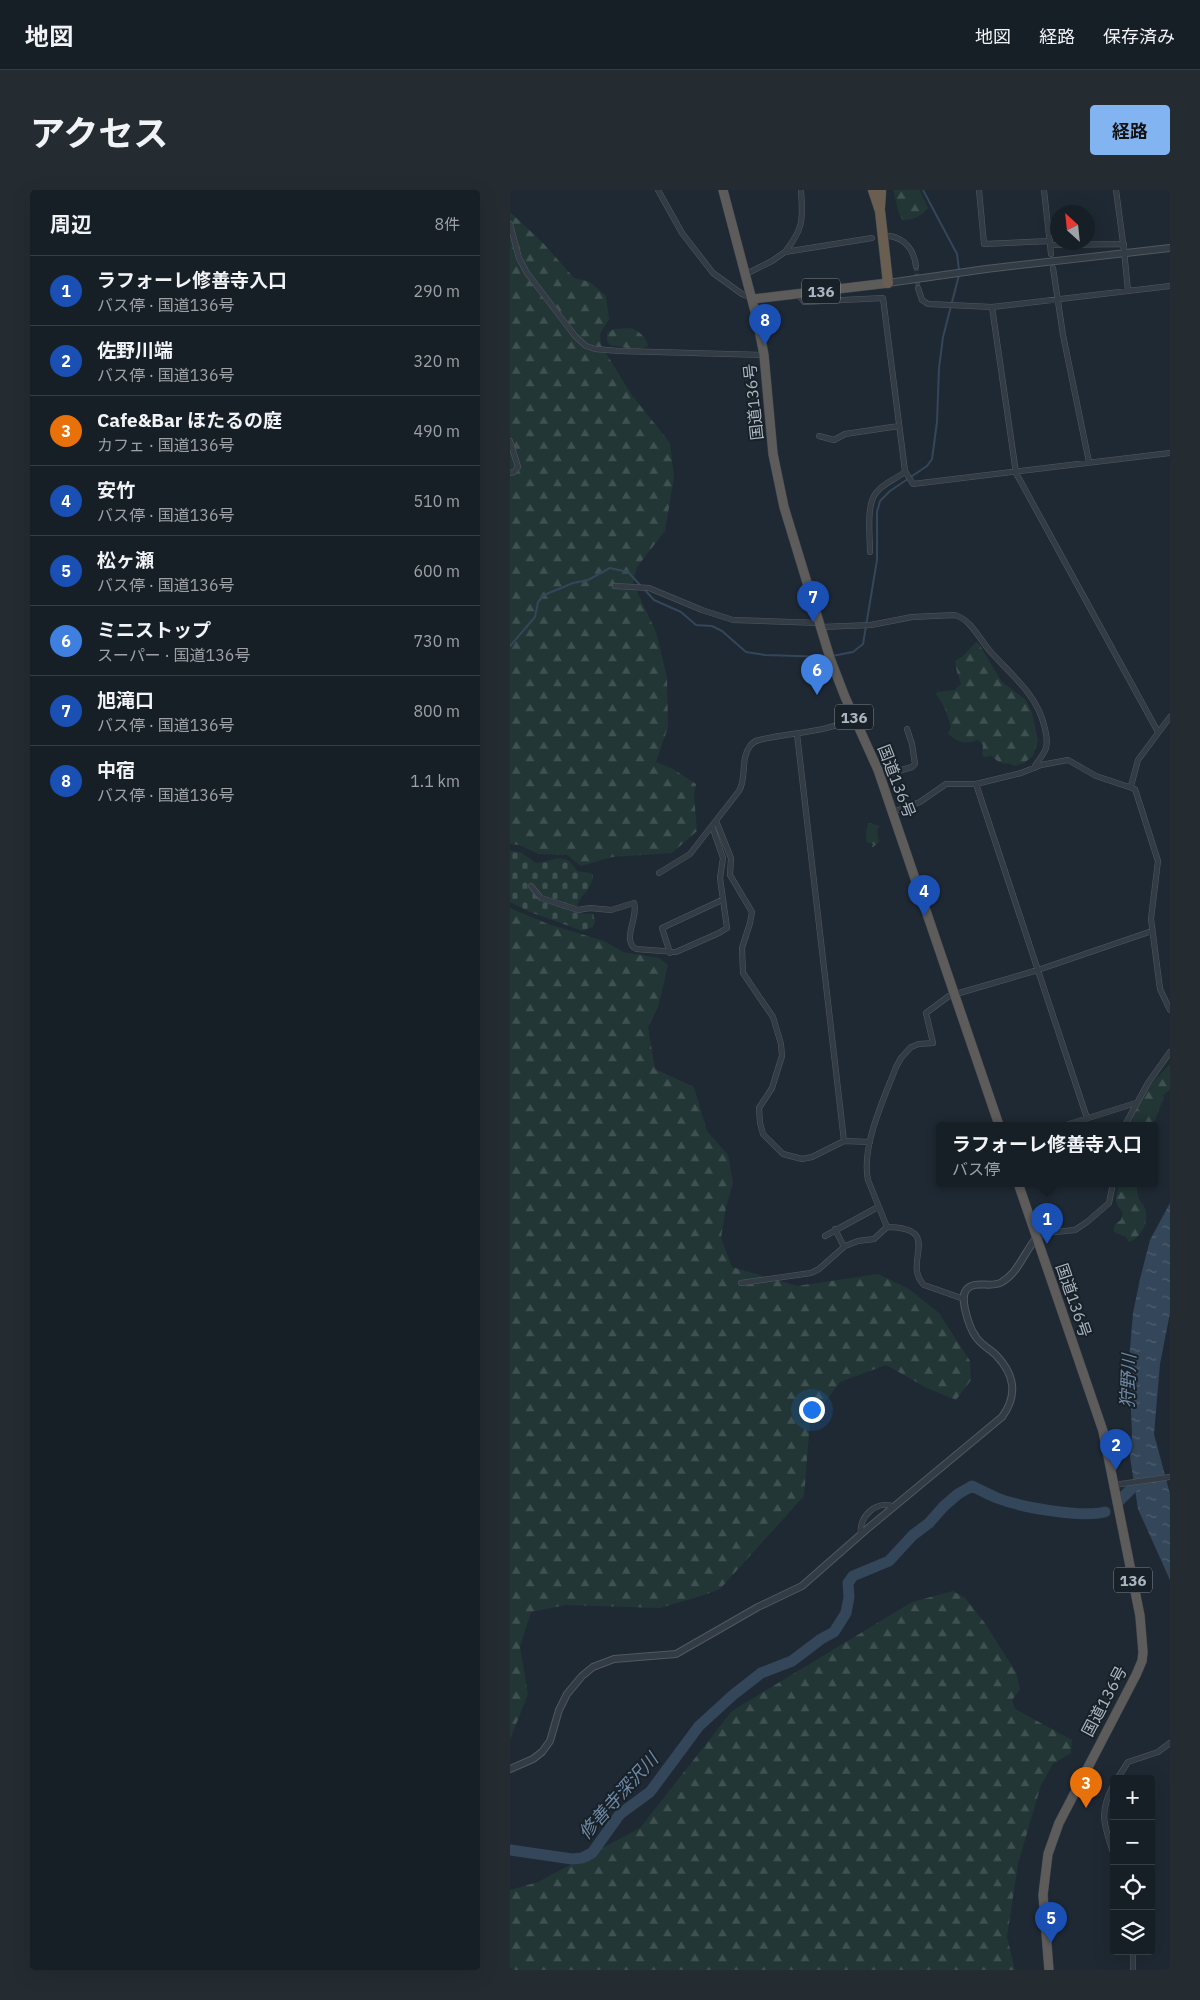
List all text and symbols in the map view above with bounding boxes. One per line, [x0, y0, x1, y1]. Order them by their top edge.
text: 地図 [25, 20, 73, 52]
text: 地図 [975, 25, 1011, 48]
text: 経路 [1039, 25, 1075, 48]
text: 保存済み [1103, 25, 1175, 48]
button: 経路 [1090, 105, 1170, 155]
text: アクセス [30, 110, 168, 156]
north arrow [1050, 205, 1095, 250]
text: 周辺 [50, 210, 92, 238]
text: 8件 [434, 214, 460, 234]
text: ラフォーレ修善寺入口 [97, 268, 287, 292]
road number: 136 [802, 278, 840, 304]
text: 1 [61, 281, 71, 301]
text: 290 m [413, 281, 460, 301]
text: バス停 · 国道136号 [97, 295, 235, 315]
pin: 8 [749, 304, 781, 345]
text: 佐野川端 [97, 338, 173, 362]
text: 2 [61, 351, 71, 371]
text: 320 m [413, 351, 460, 371]
street label: 国道136号 [739, 363, 767, 441]
text: バス停 · 国道136号 [97, 365, 235, 385]
text: Cafe&Bar ほたるの庭 [97, 408, 282, 432]
text: 3 [61, 421, 71, 441]
text: 490 m [413, 421, 460, 441]
text: カフェ · 国道136号 [97, 435, 235, 455]
text: 安竹 [97, 478, 135, 502]
text: 4 [61, 491, 71, 511]
text: 510 m [413, 491, 460, 511]
text: バス停 · 国道136号 [97, 505, 235, 525]
text: 松ヶ瀬 [97, 548, 154, 572]
text: 5 [61, 561, 71, 581]
text: 600 m [413, 561, 460, 581]
text: バス停 · 国道136号 [97, 575, 235, 595]
pin: 7 [797, 581, 829, 622]
text: ミニストップ [97, 618, 211, 642]
text: 6 [61, 631, 71, 651]
text: 730 m [413, 631, 460, 651]
text: スーパー · 国道136号 [97, 645, 250, 665]
pin: 6 [801, 654, 833, 695]
text: 旭滝口 [97, 688, 154, 712]
text: 7 [61, 701, 71, 721]
text: 800 m [413, 701, 460, 721]
road number: 136 [835, 704, 873, 730]
text: バス停 · 国道136号 [97, 715, 235, 735]
street label: 国道136号 [874, 742, 920, 820]
text: 中宿 [97, 758, 135, 782]
text: 8 [61, 771, 71, 791]
text: 1.1 km [410, 771, 460, 791]
text: バス停 · 国道136号 [97, 785, 235, 805]
pin: 4 [908, 875, 940, 916]
popup [936, 1122, 1158, 1187]
text: ラフォーレ修善寺入口 [952, 1132, 1142, 1156]
text: バス停 [952, 1159, 1000, 1179]
pin: 1 [1031, 1203, 1063, 1244]
street label: 国道136号 [1052, 1260, 1096, 1340]
water label: 狩野川 [1116, 1352, 1141, 1408]
your location [799, 1397, 825, 1423]
pin: 2 [1100, 1429, 1132, 1470]
road number: 136 [1114, 1568, 1152, 1592]
street label: 国道136号 [1077, 1662, 1131, 1740]
water label: 修善寺深沢川 [573, 1747, 664, 1844]
pin: 3 [1070, 1767, 1102, 1808]
map controls [1110, 1775, 1155, 1955]
button: + [1110, 1775, 1155, 1820]
button: − [1110, 1820, 1155, 1865]
button: locate [1110, 1865, 1155, 1910]
pin: 5 [1035, 1902, 1067, 1943]
button: layers [1110, 1910, 1155, 1955]

